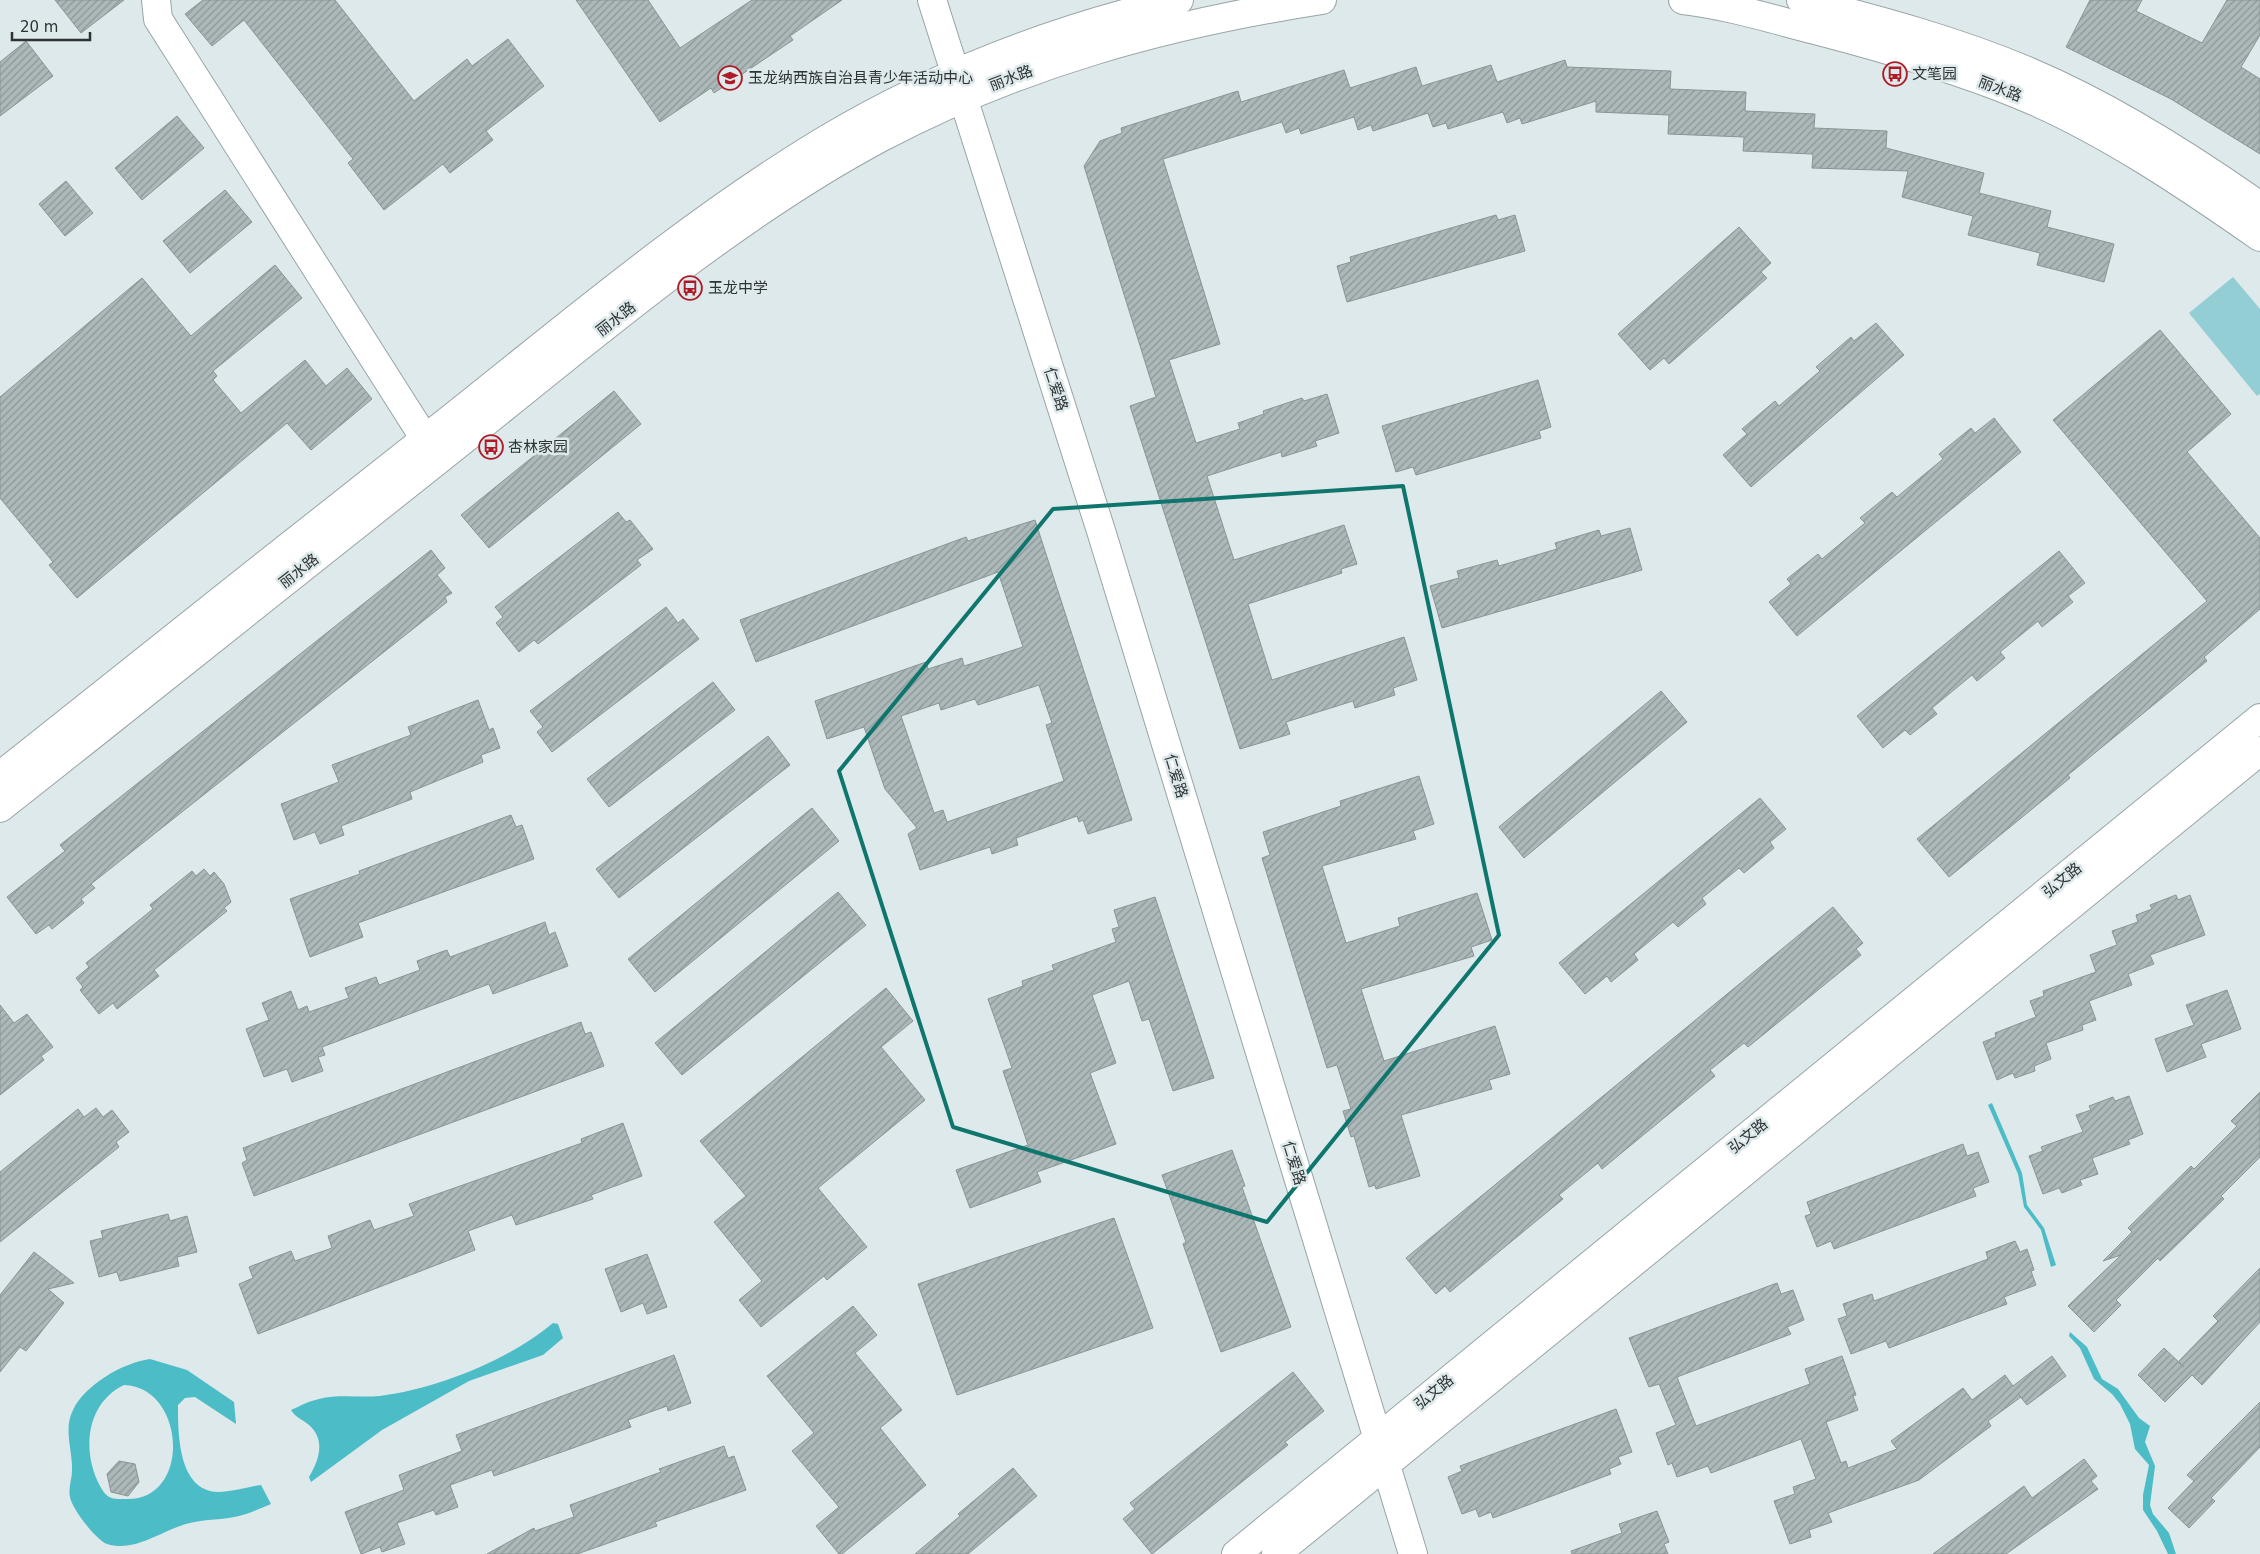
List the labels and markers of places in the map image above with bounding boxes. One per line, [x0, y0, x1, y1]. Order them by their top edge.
bus stop icon: 文笔园 [1882, 61, 1908, 87]
school or university icon: 玉龙纳西族自治县青少年活动中心 [717, 65, 743, 91]
place label: 文笔园 [1912, 65, 1957, 83]
place label: 玉龙纳西族自治县青少年活动中心 [748, 69, 973, 87]
bus stop icon: 玉龙中学 [677, 275, 703, 301]
place label: 玉龙中学 [708, 279, 768, 297]
bus stop icon: 杏林家园 [478, 434, 504, 460]
place label: 杏林家园 [508, 438, 568, 456]

